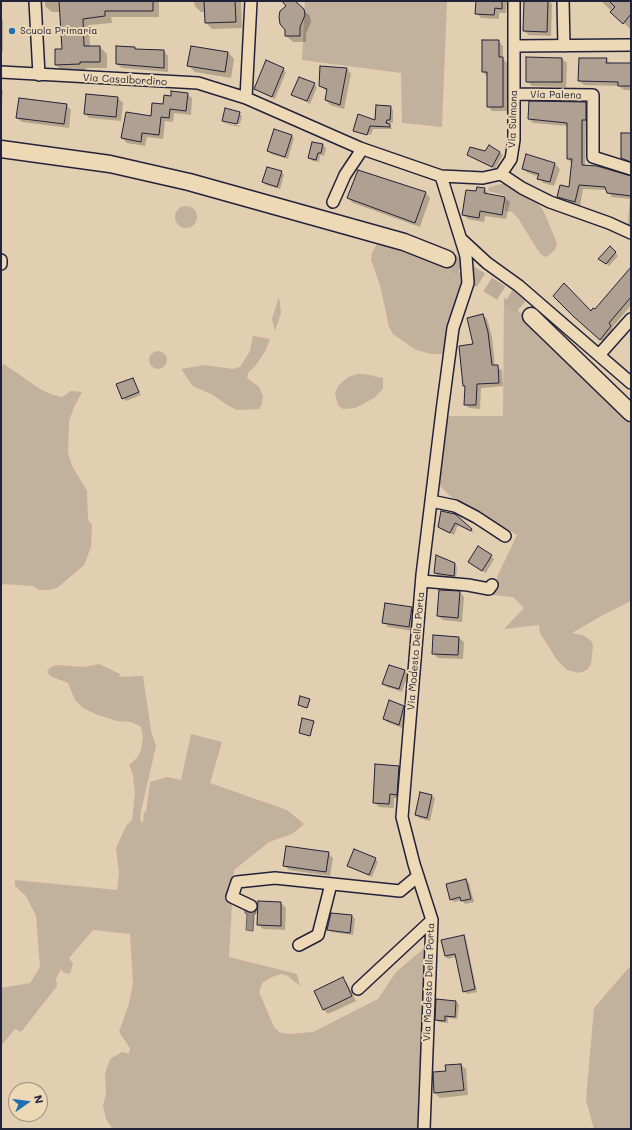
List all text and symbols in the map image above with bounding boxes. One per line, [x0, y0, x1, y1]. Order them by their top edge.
place label: Scuola Primaria [20, 25, 98, 37]
marker: Scuola Primaria [7, 26, 17, 36]
street label: Via Casalbordino [83, 72, 167, 88]
street label: Via Palena [530, 89, 582, 101]
street label: Via Sulmona [506, 90, 520, 148]
street label: Via Modesto Della Porta [405, 591, 427, 711]
street label: Via Modesto Della Porta [421, 922, 437, 1042]
north arrow [8, 1082, 48, 1122]
text: N [31, 1093, 47, 1105]

